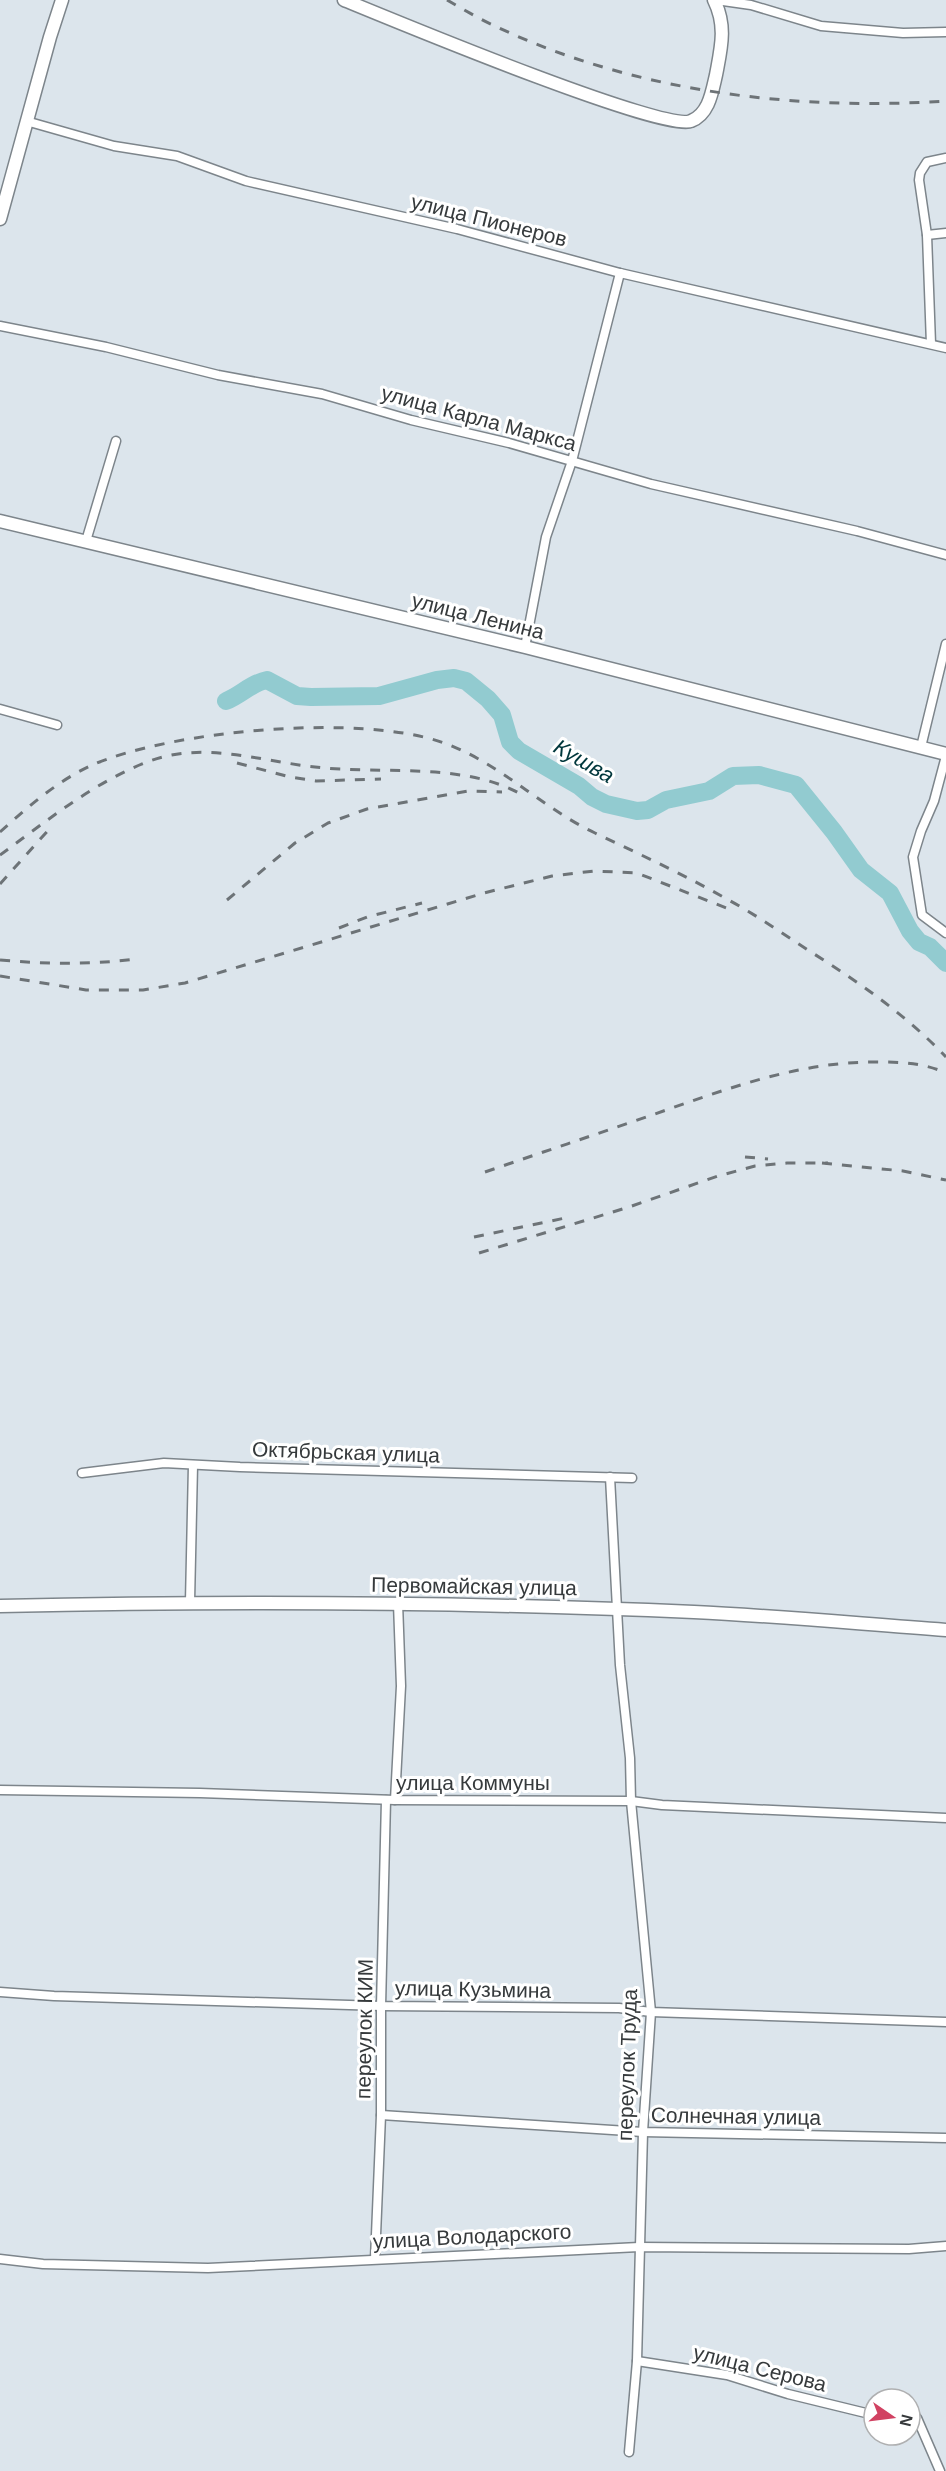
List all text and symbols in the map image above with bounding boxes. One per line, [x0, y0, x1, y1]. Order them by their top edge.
street label: улица Пионеров [409, 190, 569, 250]
street label: улица Карла Маркса [379, 381, 579, 455]
street label: улица Ленина [409, 588, 547, 644]
water label: Кушва [550, 734, 618, 788]
street label: Октябрьская улица [252, 1437, 441, 1467]
street label: Первомайская улица [371, 1573, 577, 1599]
street label: улица Коммуны [396, 1771, 550, 1794]
street label: переулок КИМ [351, 1959, 377, 2099]
street label: улица Кузьмина [395, 1976, 552, 2002]
street label: переулок Труда [613, 1988, 641, 2141]
street label: Солнечная улица [651, 2103, 822, 2129]
street label: улица Володарского [372, 2219, 572, 2253]
street label: улица Серова [691, 2340, 829, 2396]
north arrow [862, 2387, 922, 2447]
text: N [896, 2413, 916, 2428]

